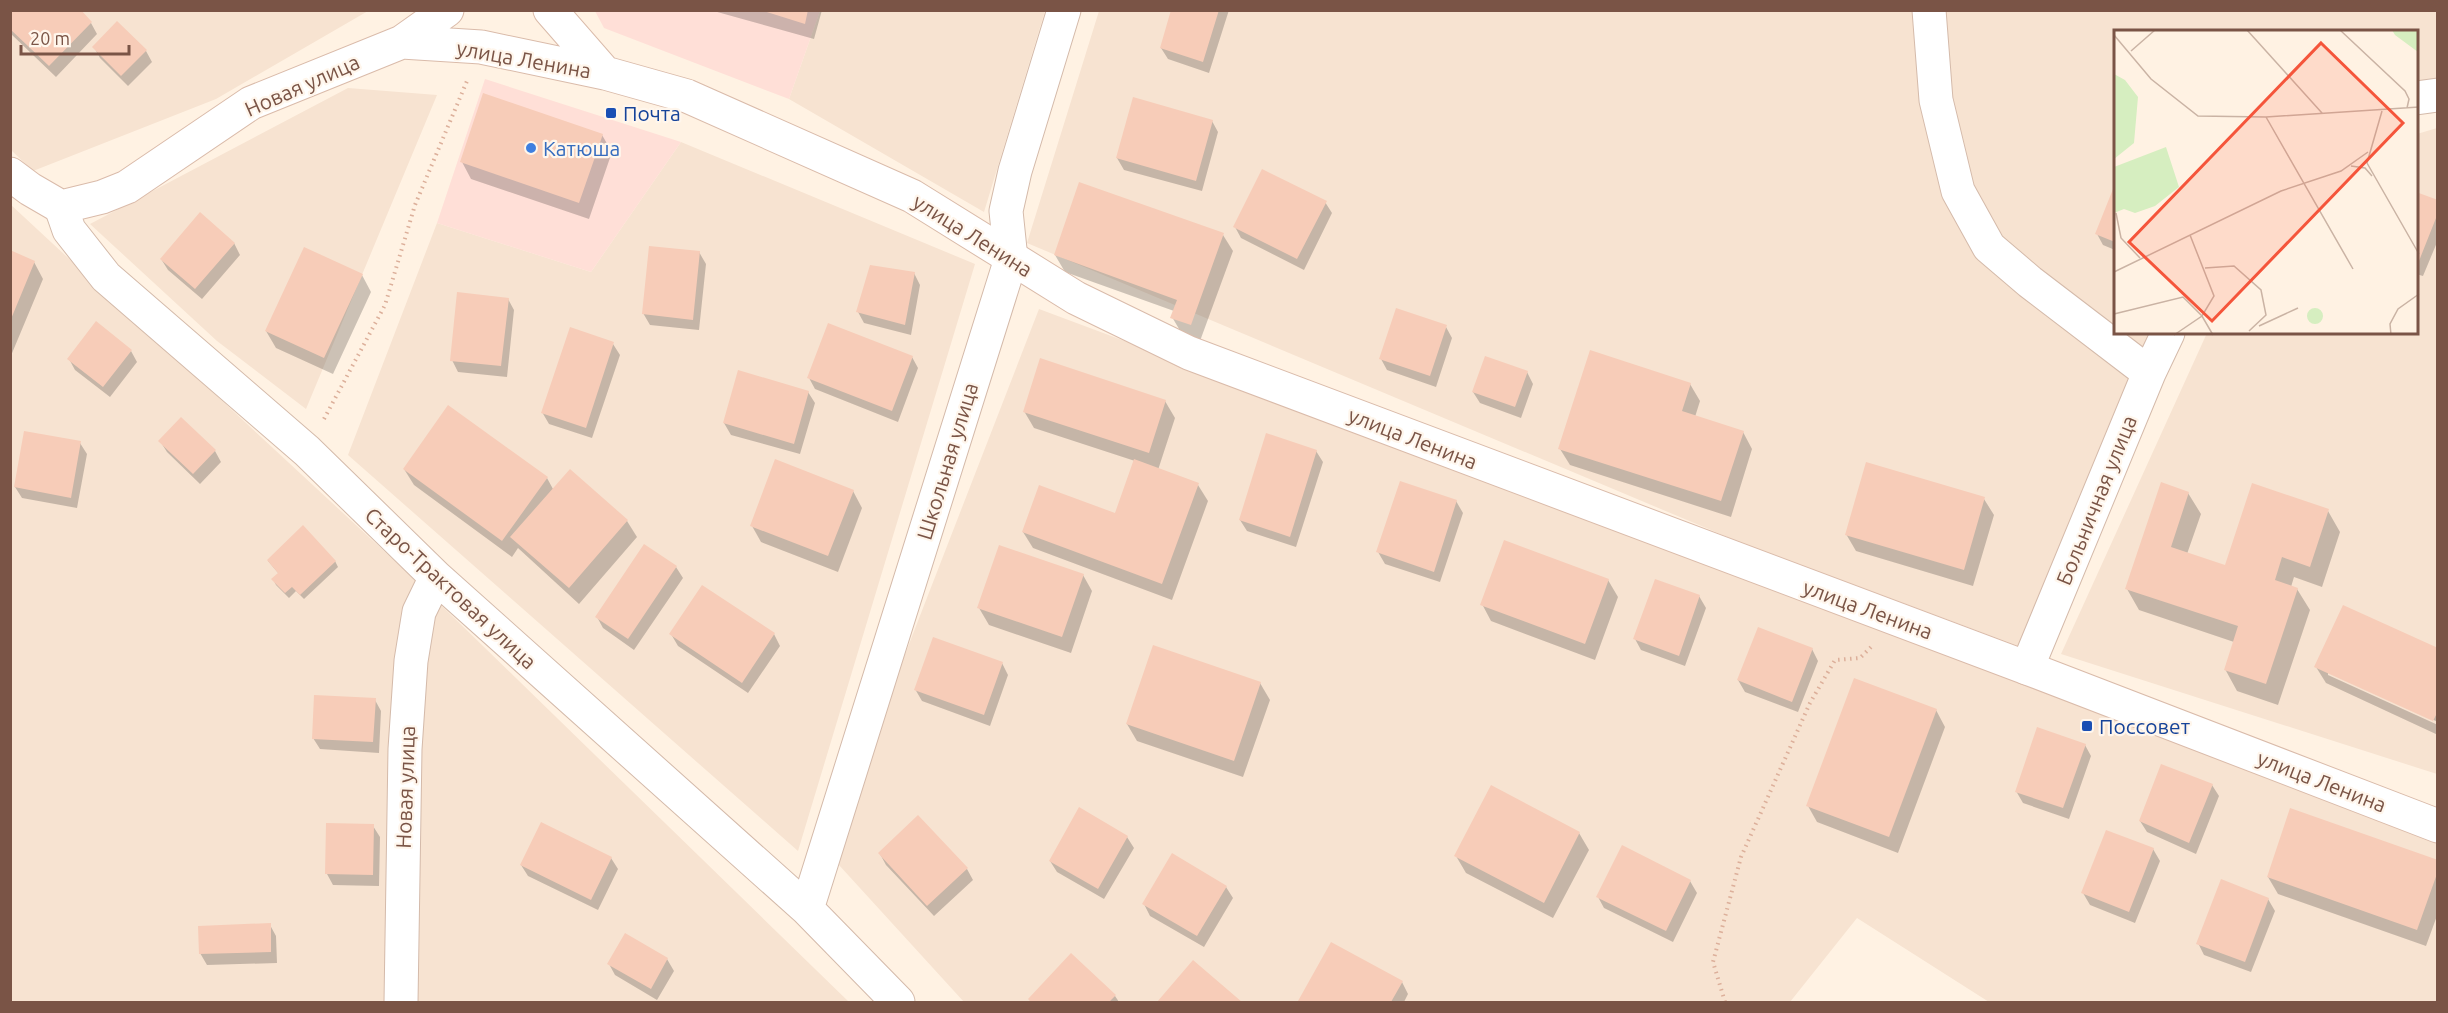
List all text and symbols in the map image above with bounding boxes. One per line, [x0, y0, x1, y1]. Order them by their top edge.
scale bar [21, 18, 129, 56]
text: 20 m [30, 28, 70, 48]
inset map [2114, 30, 2418, 334]
street label: улица Ленина [455, 35, 593, 83]
street label: Новая улица [241, 49, 363, 121]
place label: Почта [623, 101, 681, 125]
marker: Почта [604, 106, 618, 120]
place label: Катюша [543, 136, 620, 160]
marker: Катюша [524, 141, 538, 155]
street label: улица Ленина [909, 189, 1037, 281]
street label: Школьная улица [912, 380, 982, 542]
street label: улица Ленина [1345, 402, 1481, 474]
street label: Больничная улица [2051, 412, 2141, 588]
street label: Старо-Трактовая улица [360, 502, 542, 674]
street label: улица Ленина [1800, 574, 1936, 644]
place label: Поссовет [2099, 714, 2191, 738]
marker: Поссовет [2080, 719, 2094, 733]
street label: Новая улица [391, 725, 419, 849]
street label: улица Ленина [2254, 745, 2390, 817]

